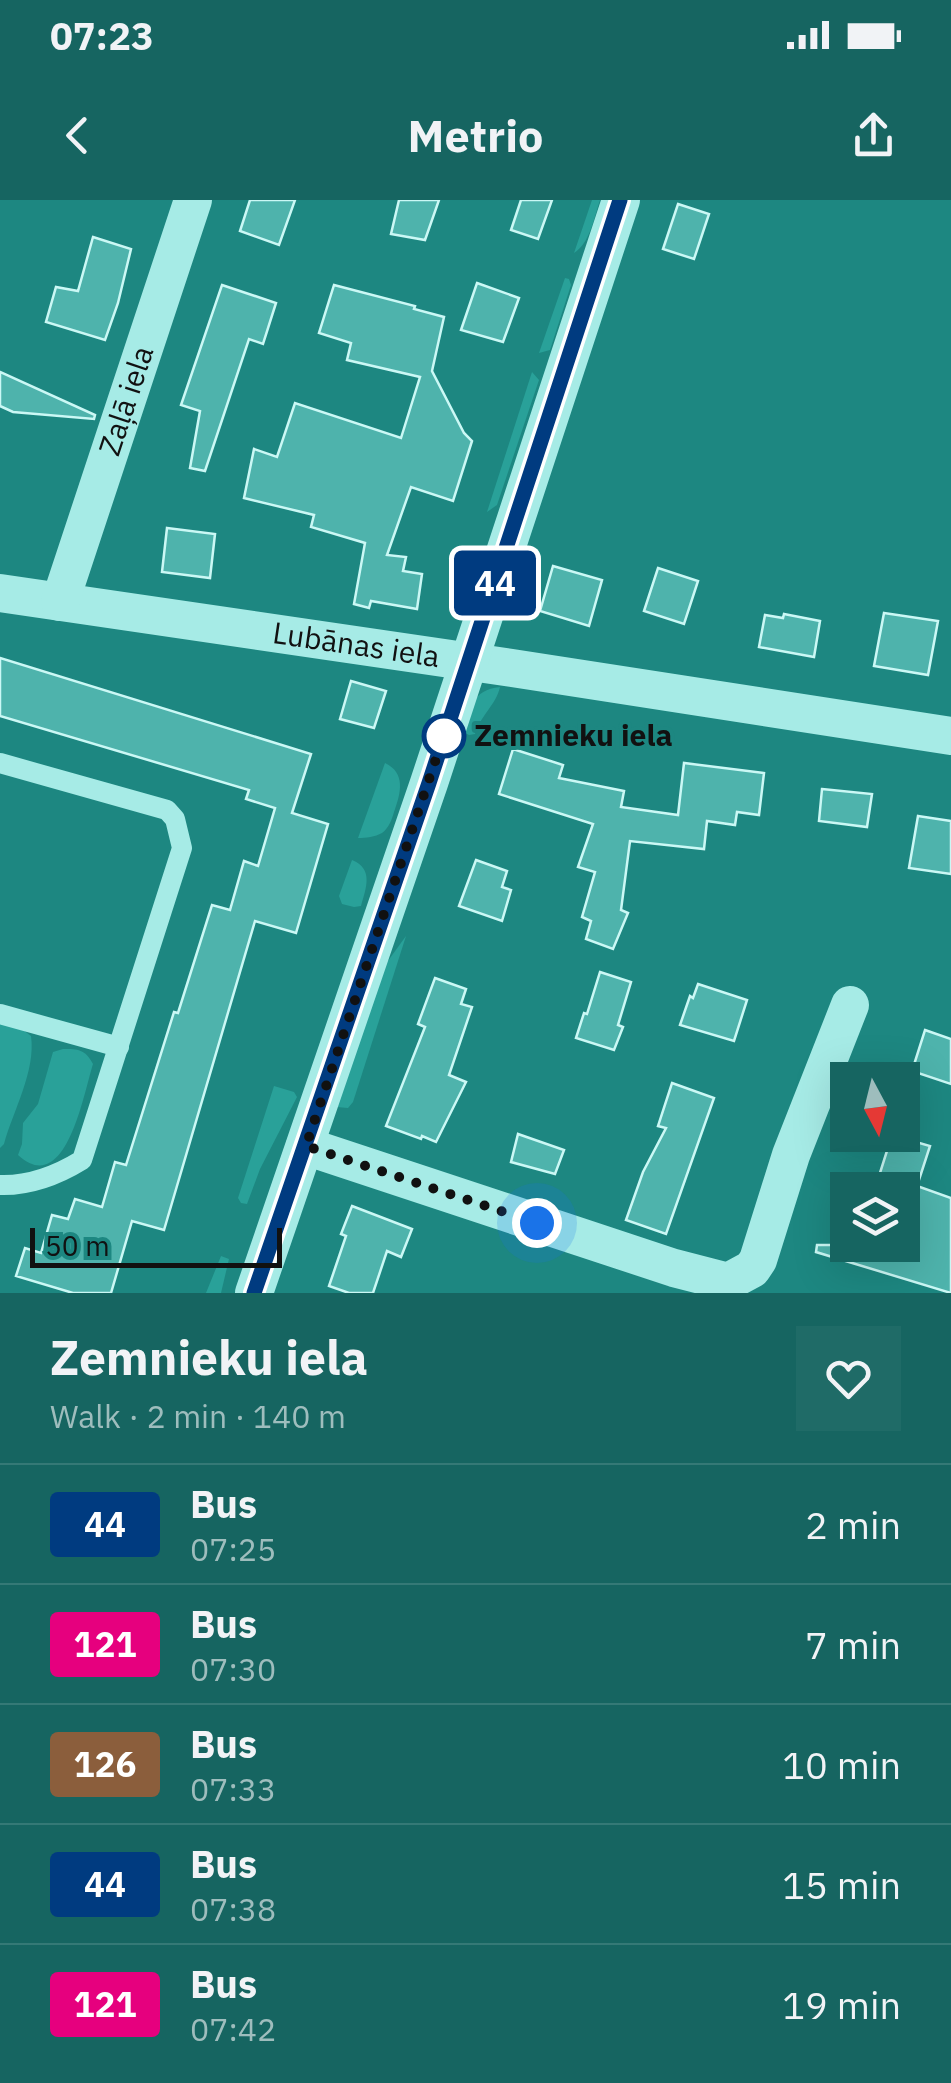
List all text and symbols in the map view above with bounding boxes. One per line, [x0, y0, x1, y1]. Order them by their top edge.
text: 07:23 [50, 11, 154, 60]
text: Metrio [408, 106, 543, 164]
icon: back [50, 108, 105, 163]
icon: share [846, 108, 901, 163]
street label: Zaļā iela [89, 341, 161, 460]
line badge: 44 [450, 550, 540, 616]
text: 44 [474, 560, 516, 606]
street label: Lubānas iela [270, 612, 442, 675]
marker: Zemnieku iela [423, 715, 465, 757]
place label: Zemnieku iela [474, 715, 673, 754]
north arrow [830, 1062, 920, 1152]
map controls [830, 1062, 920, 1262]
button: layers [830, 1172, 920, 1262]
your location [512, 1198, 562, 1248]
scale bar [30, 1223, 282, 1268]
text: 50 m [45, 1227, 110, 1264]
text: Zemnieku iela [50, 1326, 368, 1388]
button: heart [796, 1326, 901, 1431]
text: Walk · 2 min · 140 m [50, 1395, 346, 1437]
text: Bus [190, 1479, 257, 1528]
text: 2 min [805, 1500, 901, 1549]
text: 44 [84, 1501, 126, 1547]
text: 07:25 [190, 1528, 276, 1570]
text: Bus [190, 1599, 257, 1648]
text: 7 min [805, 1620, 901, 1669]
text: 121 [73, 1621, 137, 1667]
text: 07:30 [190, 1648, 276, 1690]
text: Bus [190, 1719, 257, 1768]
text: 10 min [782, 1740, 901, 1789]
text: 126 [73, 1741, 137, 1787]
text: 07:33 [190, 1768, 276, 1810]
text: Bus [190, 1839, 257, 1888]
text: 15 min [782, 1860, 901, 1909]
text: 44 [84, 1861, 126, 1907]
text: 07:38 [190, 1888, 276, 1930]
text: Bus [190, 1959, 257, 2008]
text: 19 min [782, 1980, 901, 2029]
text: 121 [73, 1981, 137, 2027]
text: 07:42 [190, 2008, 276, 2050]

